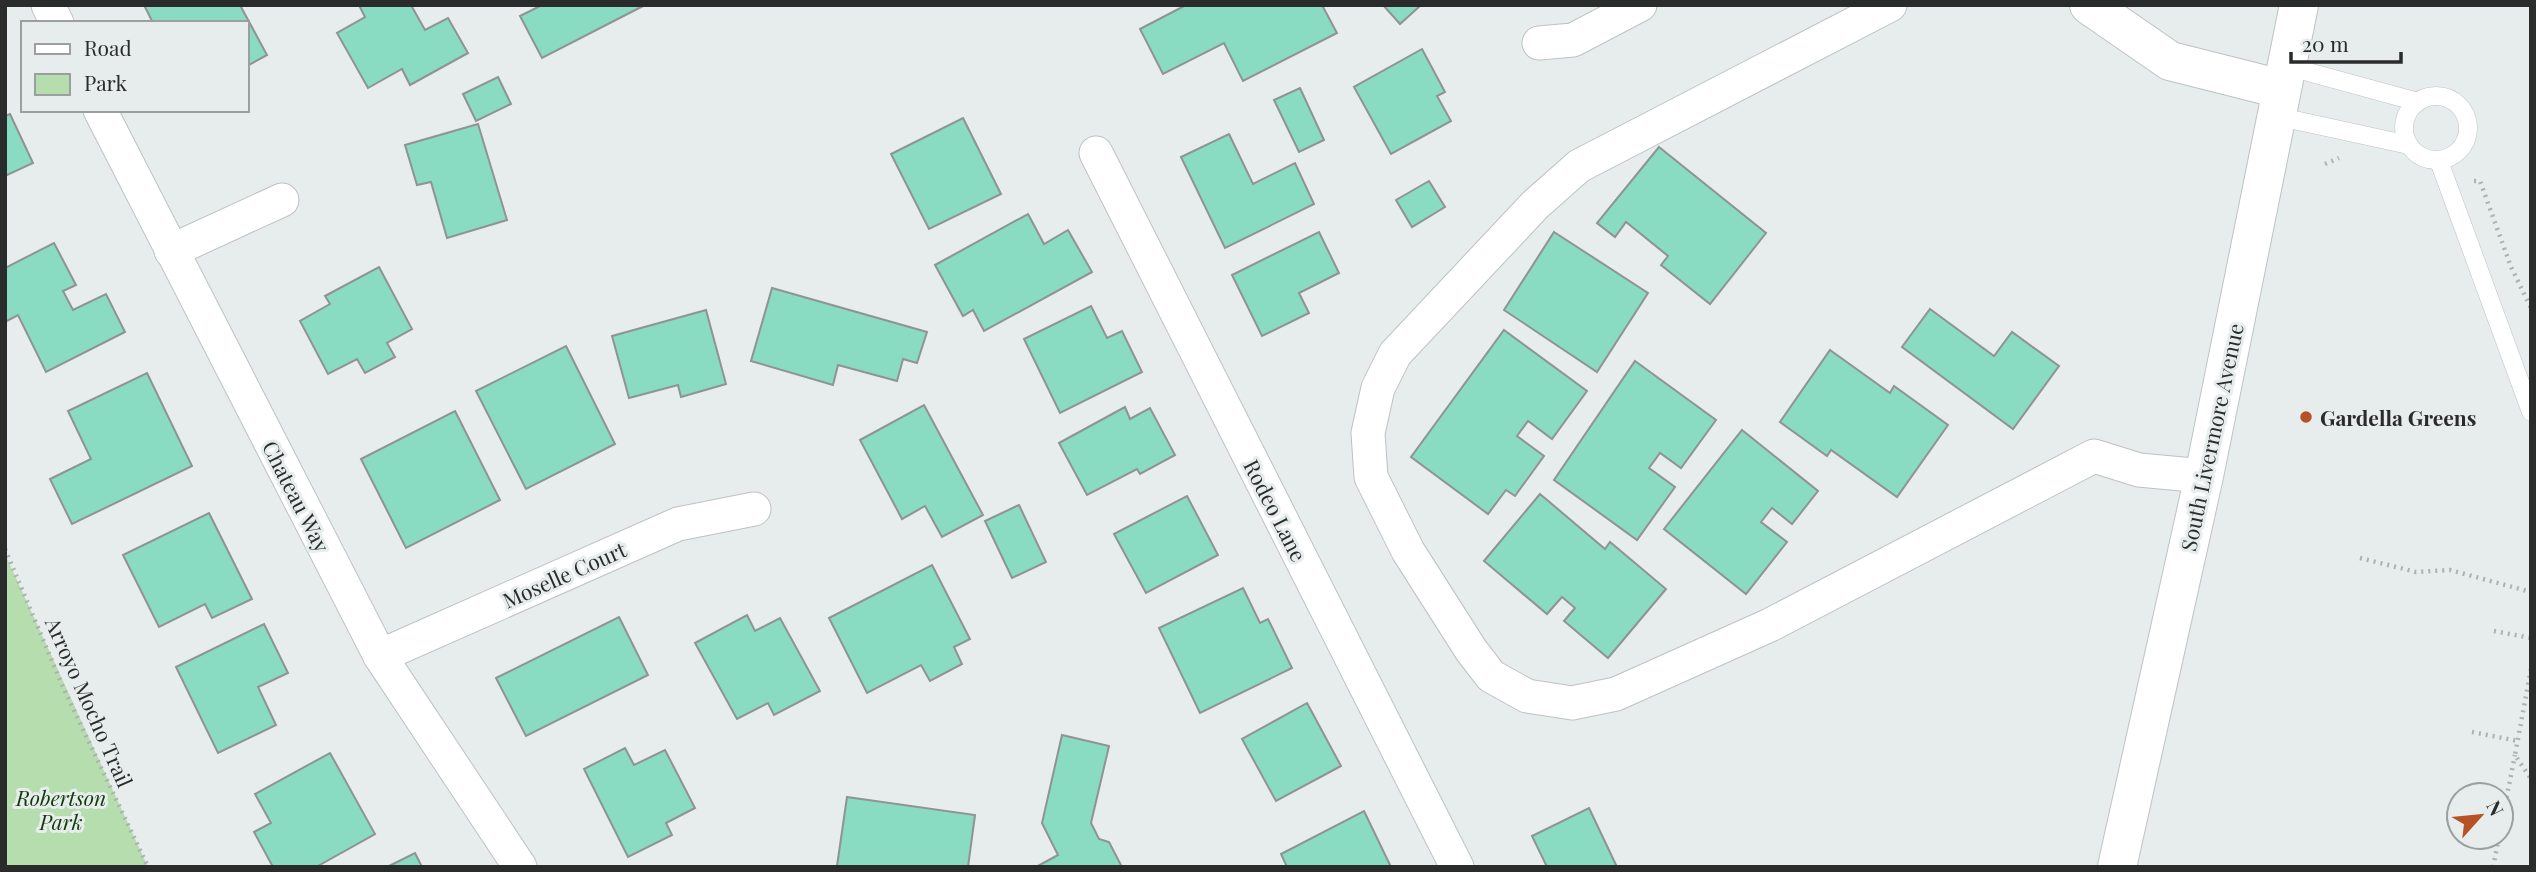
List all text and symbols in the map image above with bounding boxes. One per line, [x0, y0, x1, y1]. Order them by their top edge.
legend [21, 21, 248, 112]
scale bar [2291, 21, 2401, 65]
text: 20 m [2302, 29, 2349, 57]
text: Road [84, 33, 132, 61]
text: Park [84, 68, 128, 96]
street label: South Livermore Avenue [2173, 321, 2249, 553]
place label: Gardella Greens [2320, 403, 2476, 431]
marker: Gardella Greens [2298, 409, 2314, 425]
street label: Chateau Way [257, 436, 337, 557]
street label: Rodeo Lane [1238, 454, 1314, 566]
street label: Moselle Court [498, 534, 631, 614]
street label: Arroyo Mocho Trail [40, 612, 140, 791]
north arrow [2445, 781, 2515, 851]
park label: Robertson Park [15, 783, 106, 835]
text: N [2481, 796, 2511, 820]

